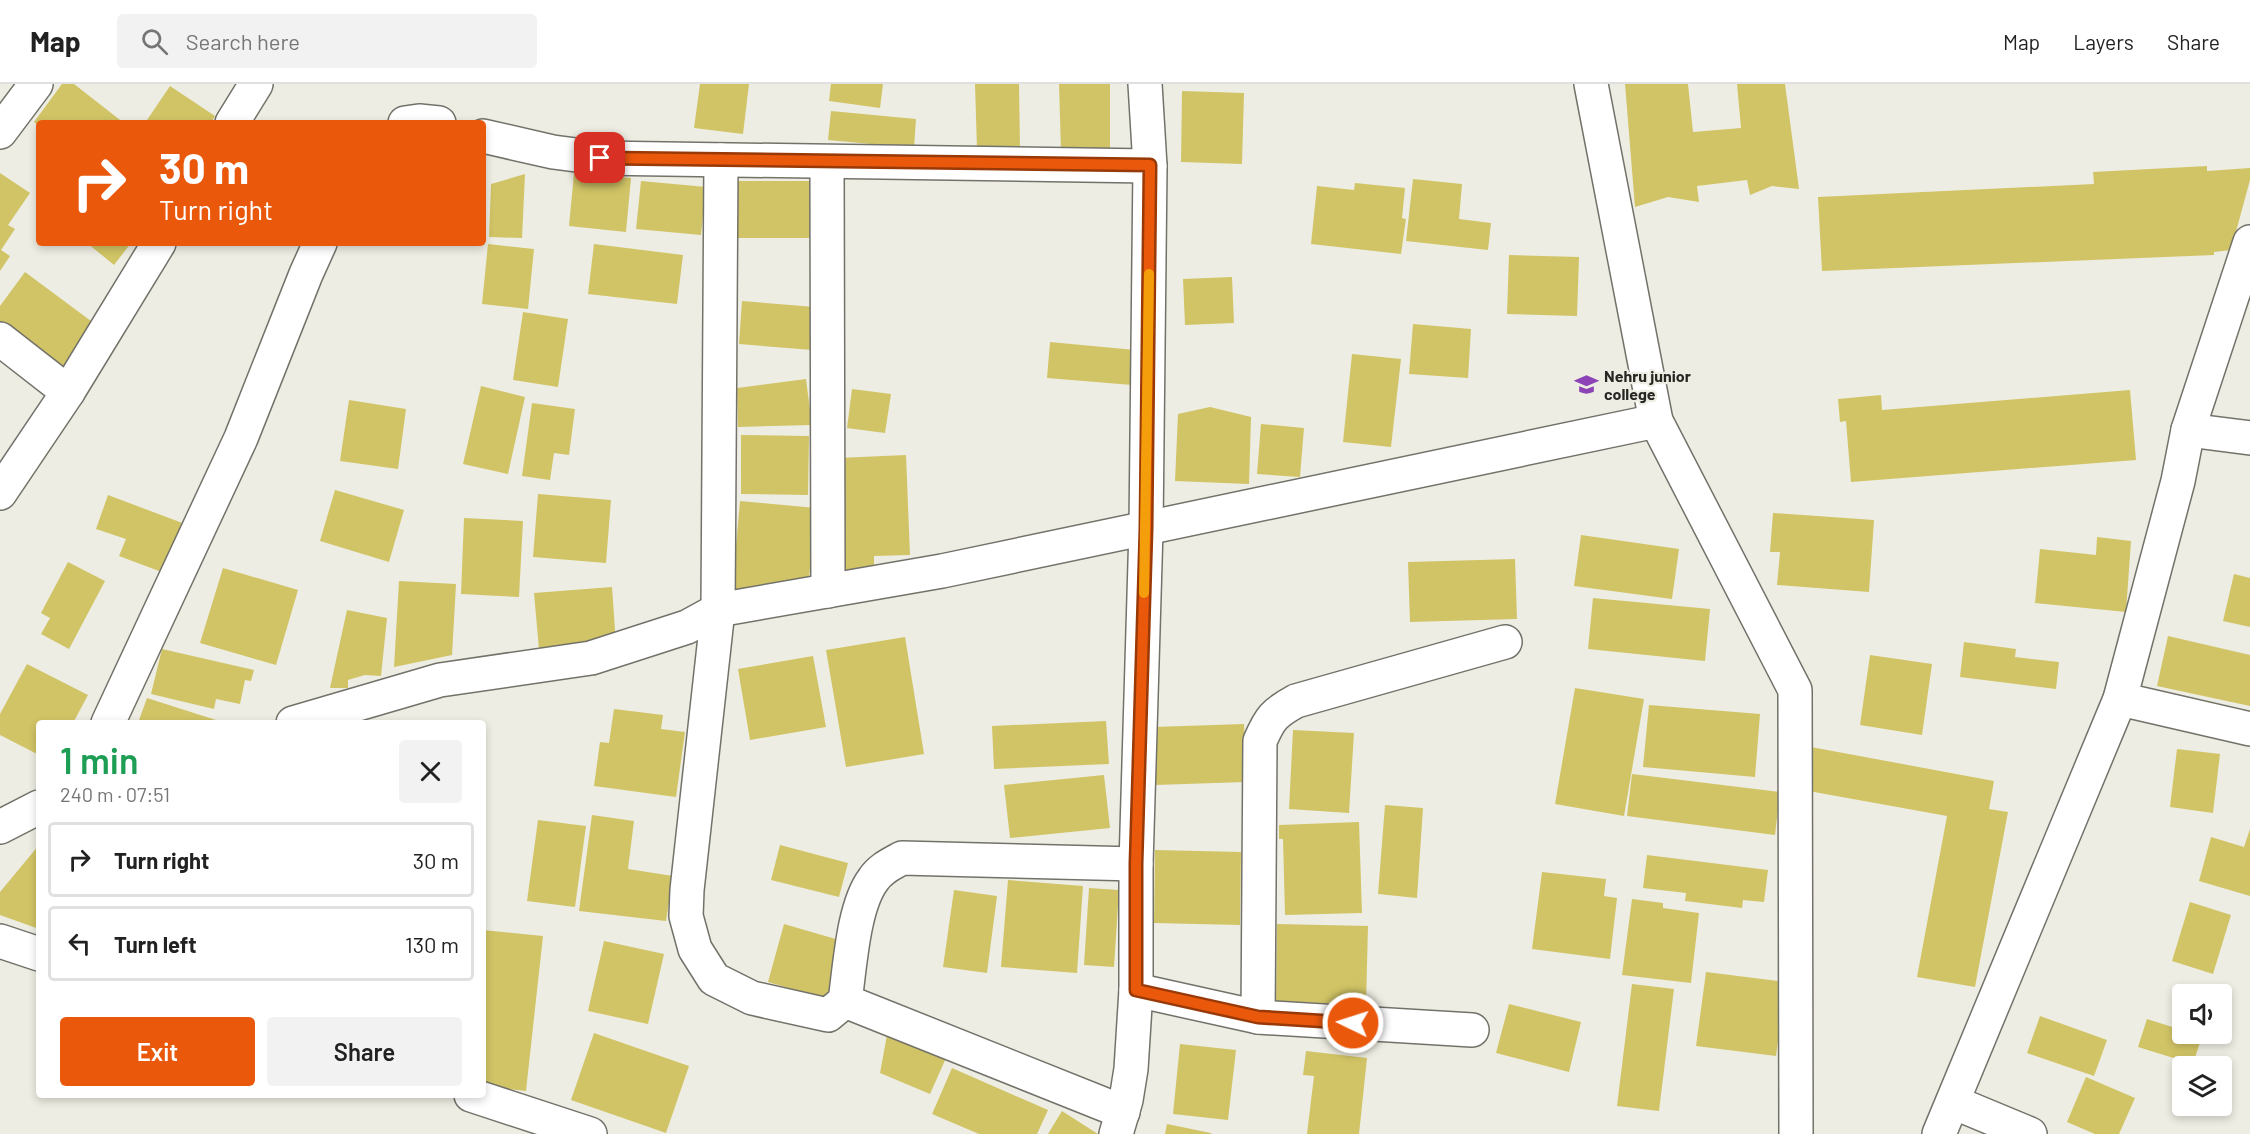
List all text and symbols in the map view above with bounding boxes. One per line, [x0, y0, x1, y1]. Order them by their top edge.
search box [117, 14, 537, 68]
text: Map [30, 24, 81, 58]
icon: search [138, 25, 171, 58]
text: Search here [186, 28, 300, 54]
text: Map [2003, 29, 2040, 54]
text: Layers [2073, 29, 2134, 54]
text: Share [2167, 29, 2220, 54]
pin [574, 132, 625, 183]
icon: arrive [583, 141, 616, 174]
text: 30 m [159, 142, 249, 192]
icon: right [60, 144, 138, 222]
text: Turn right [159, 193, 273, 225]
place label: Nehru junior college [1604, 366, 1691, 403]
school or university icon: Nehru junior college [1573, 371, 1599, 397]
text: 1 min [60, 738, 139, 781]
button: close [399, 740, 462, 803]
text: 240 m · 07:51 [60, 782, 170, 806]
icon: right [63, 843, 96, 876]
text: Turn right [114, 847, 209, 873]
text: 30 m [413, 847, 459, 873]
icon: left [63, 927, 96, 960]
text: Turn left [114, 931, 197, 957]
text: 130 m [405, 931, 459, 957]
map controls [2172, 984, 2232, 1116]
button: sound [2172, 984, 2232, 1044]
position arrow [1321, 991, 1385, 1055]
button: Exit [60, 1017, 255, 1086]
button: Share [267, 1017, 462, 1086]
button: layers [2172, 1056, 2232, 1116]

